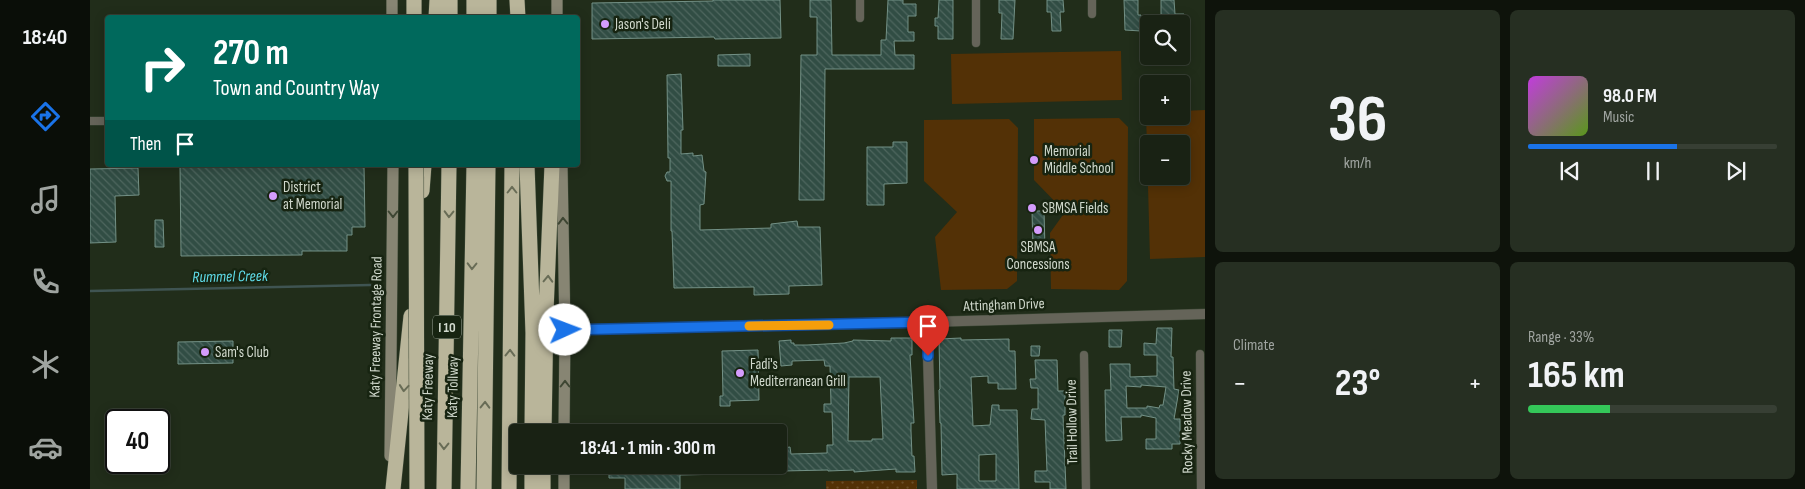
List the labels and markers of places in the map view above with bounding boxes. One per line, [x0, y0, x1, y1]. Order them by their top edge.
place label: Jason's Deli [614, 15, 671, 34]
marker: Jason's Deli [599, 18, 611, 30]
place label: Memorial Middle School [1044, 142, 1114, 178]
marker: Memorial Middle School [1028, 154, 1040, 166]
place label: District at Memorial [283, 178, 342, 214]
marker: District at Memorial [267, 190, 279, 202]
place label: SBMSA Fields [1042, 199, 1108, 218]
marker: SBMSA Fields [1026, 202, 1038, 214]
marker: SBMSA Concessions [1032, 224, 1044, 236]
place label: SBMSA Concessions [1006, 238, 1070, 274]
pin [907, 305, 949, 356]
place label: Sam's Club [215, 343, 269, 362]
marker: Sam's Club [199, 346, 211, 358]
place label: Fadi's Mediterranean Grill [750, 355, 846, 391]
marker: Fadi's Mediterranean Grill [734, 367, 746, 379]

